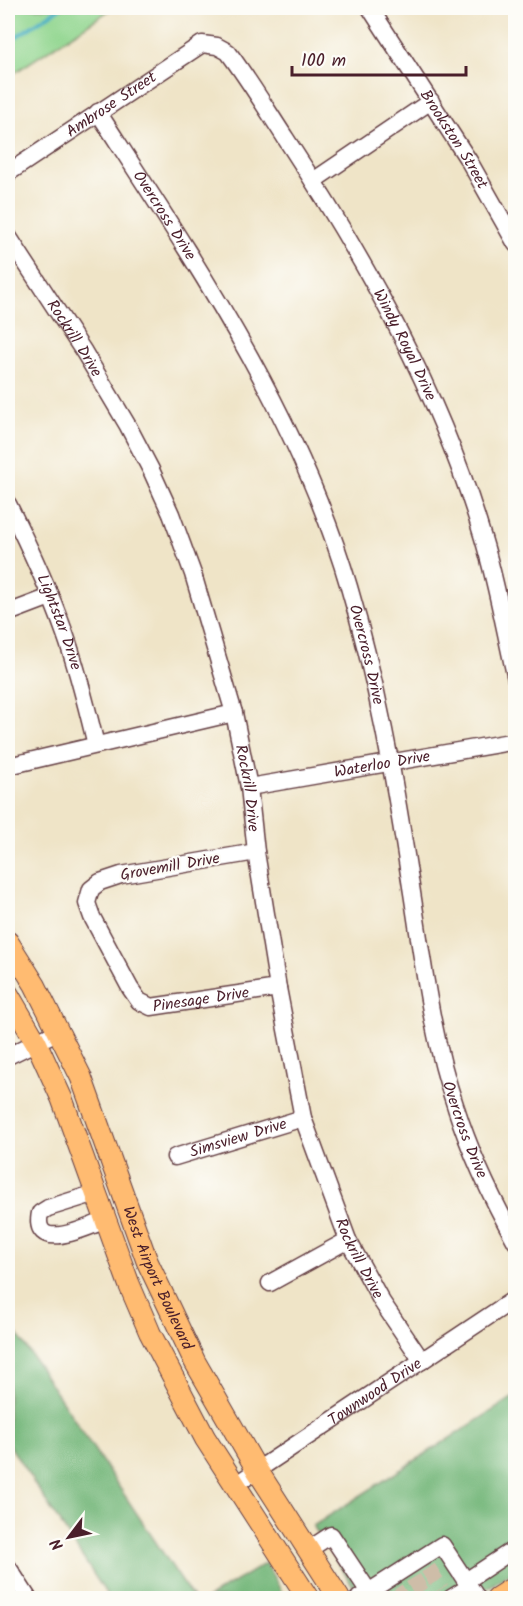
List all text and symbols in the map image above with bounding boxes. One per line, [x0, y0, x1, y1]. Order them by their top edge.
scale bar [292, 39, 466, 77]
text: 100 m [301, 47, 346, 76]
street label: Ambrose Street [61, 65, 162, 144]
street label: Brookston Street [413, 85, 495, 194]
street label: Overcross Drive [127, 165, 203, 265]
street label: Windy Royal Drive [366, 284, 443, 405]
street label: Rockrill Drive [40, 294, 109, 382]
street label: Lightstar Drive [30, 570, 88, 673]
street label: Overcross Drive [342, 602, 391, 707]
street label: Rockrill Drive [228, 742, 266, 833]
street label: Waterloo Drive [332, 744, 432, 785]
street label: Grovemill Drive [118, 846, 222, 888]
street label: Pinesage Drive [151, 980, 251, 1019]
street label: Overcross Drive [436, 1078, 494, 1182]
street label: Simsview Drive [187, 1111, 290, 1164]
street label: West Airport Boulevard [116, 1203, 200, 1355]
street label: Rockrill Drive [328, 1214, 390, 1303]
street label: Townwood Drive [323, 1352, 427, 1432]
north arrow [39, 1507, 99, 1567]
text: N [44, 1533, 71, 1555]

